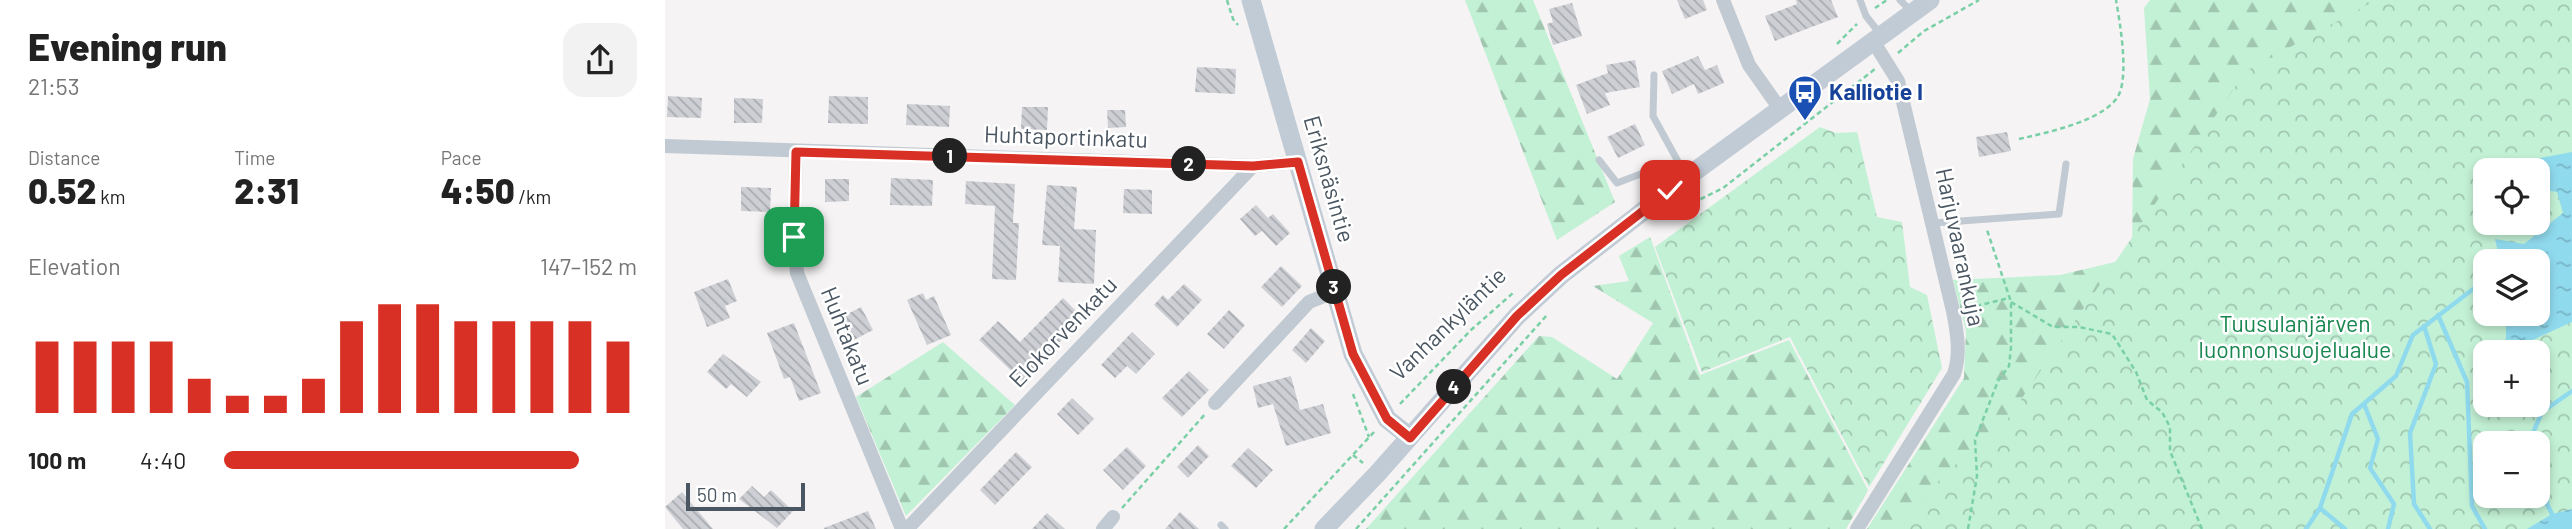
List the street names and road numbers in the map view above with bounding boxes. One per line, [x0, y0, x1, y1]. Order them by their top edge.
street label: Eriksnäsintie [1299, 112, 1361, 245]
street label: Huhtaportinkatu [984, 119, 1148, 153]
street label: Harjuvaarankuja [1931, 165, 1991, 328]
street label: Vanhankyläntie [1383, 261, 1511, 386]
street label: Elokorvenkatu [1002, 270, 1122, 393]
street label: Huhtakatu [816, 282, 880, 389]

